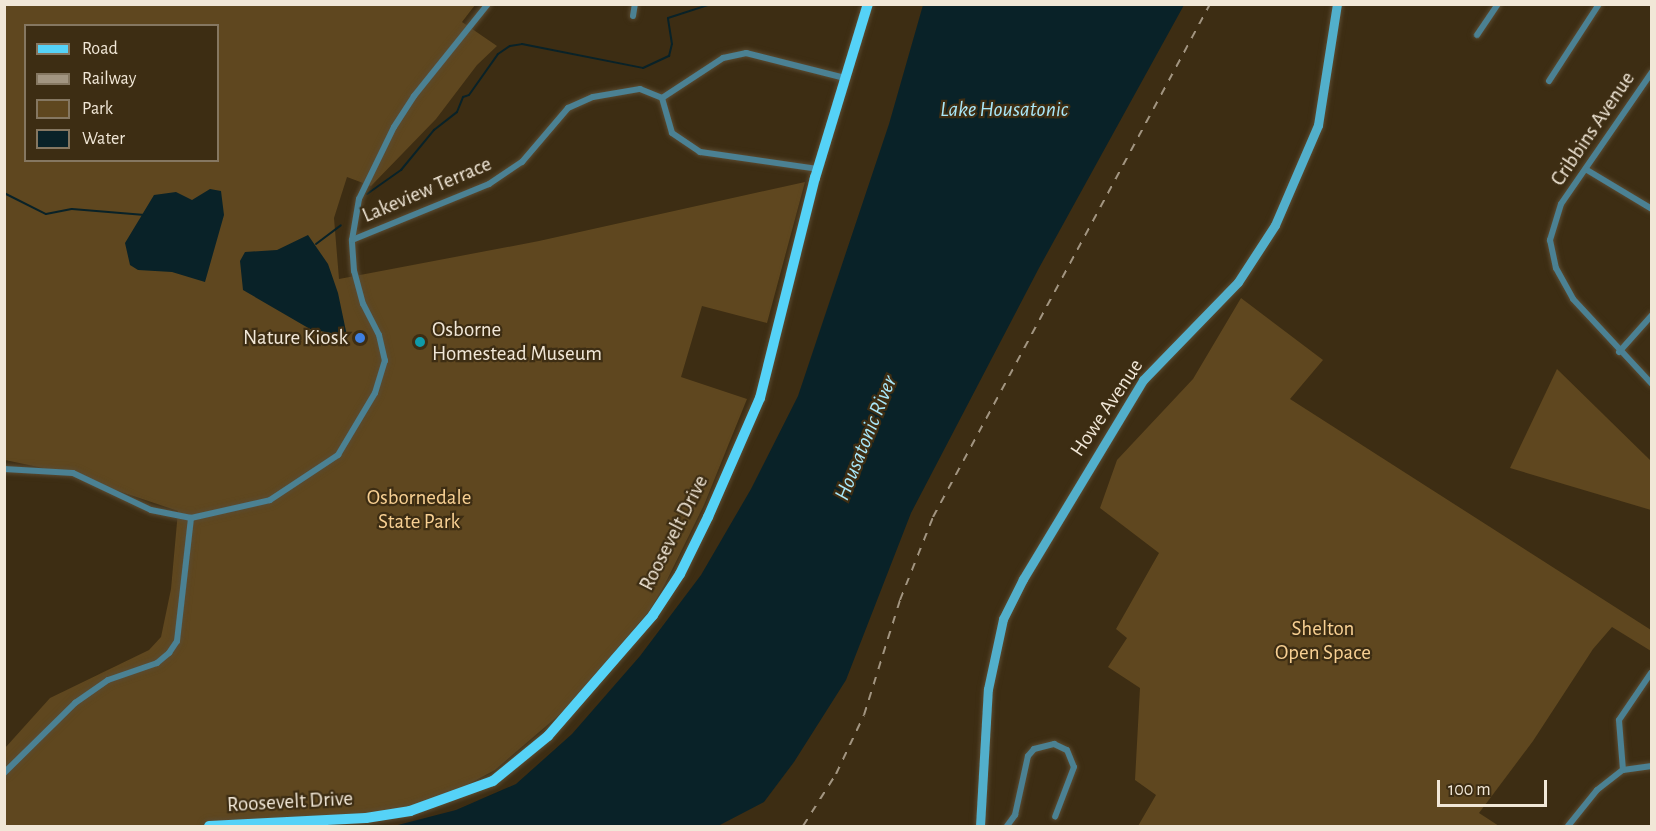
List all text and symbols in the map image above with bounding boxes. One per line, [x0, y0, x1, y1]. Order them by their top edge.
legend [24, 24, 219, 162]
text: Road [82, 40, 118, 58]
street label: Cribbins Avenue [1546, 67, 1640, 191]
text: Railway [82, 70, 136, 88]
water label: Lake Housatonic [940, 97, 1068, 123]
text: Park [82, 100, 113, 118]
text: Water [82, 130, 125, 148]
street label: Lakeview Terrace [359, 151, 495, 229]
place label: Osborne Homestead Museum [432, 317, 602, 367]
place label: Nature Kiosk [243, 325, 348, 351]
marker: Nature Kiosk [353, 331, 367, 345]
marker: Osborne Homestead Museum [413, 335, 427, 349]
street label: Howe Avenue [1065, 354, 1149, 462]
water label: Housatonic River [829, 372, 903, 504]
street label: Roosevelt Drive [634, 471, 714, 595]
park label: Osbornedale State Park [367, 485, 471, 535]
park label: Shelton Open Space [1275, 616, 1371, 666]
scale bar [1440, 768, 1550, 806]
text: 100 m [1448, 781, 1491, 799]
street label: Roosevelt Drive [226, 786, 354, 818]

